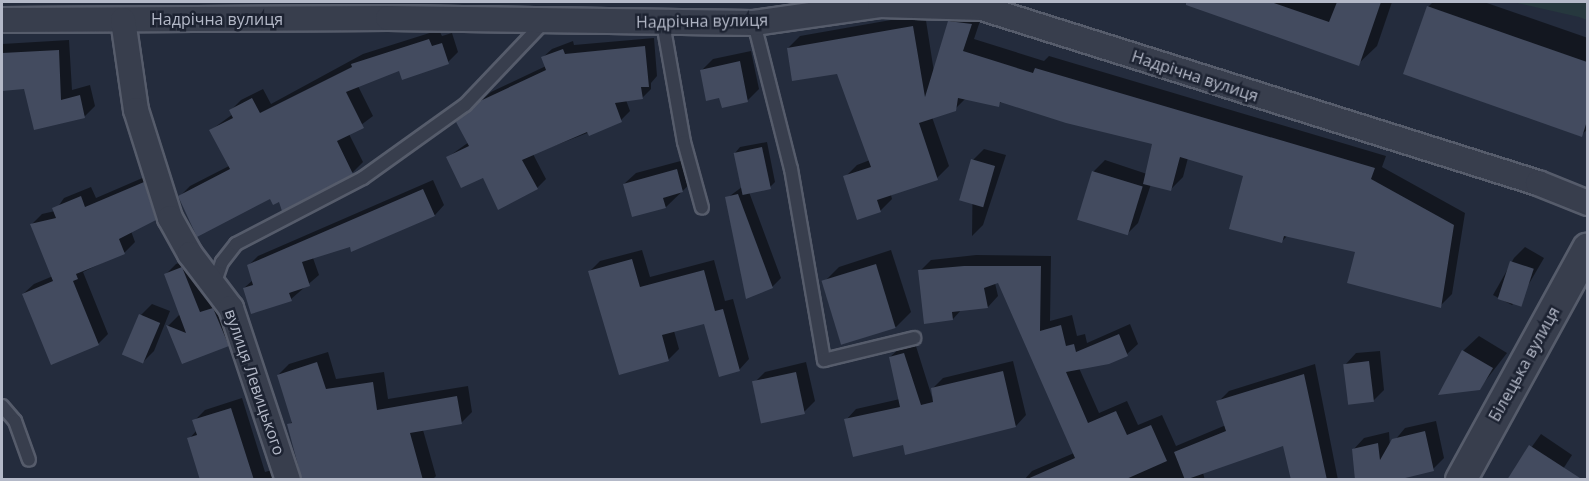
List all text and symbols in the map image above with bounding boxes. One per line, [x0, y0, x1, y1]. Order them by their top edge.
street label: Надрічна вулиця [151, 9, 283, 29]
street label: Надрічна вулиця [636, 10, 768, 32]
street label: Надрічна вулиця [1129, 46, 1261, 106]
street label: Білецька вулиця [1485, 303, 1563, 425]
street label: вулиця Левицького [221, 307, 289, 457]

